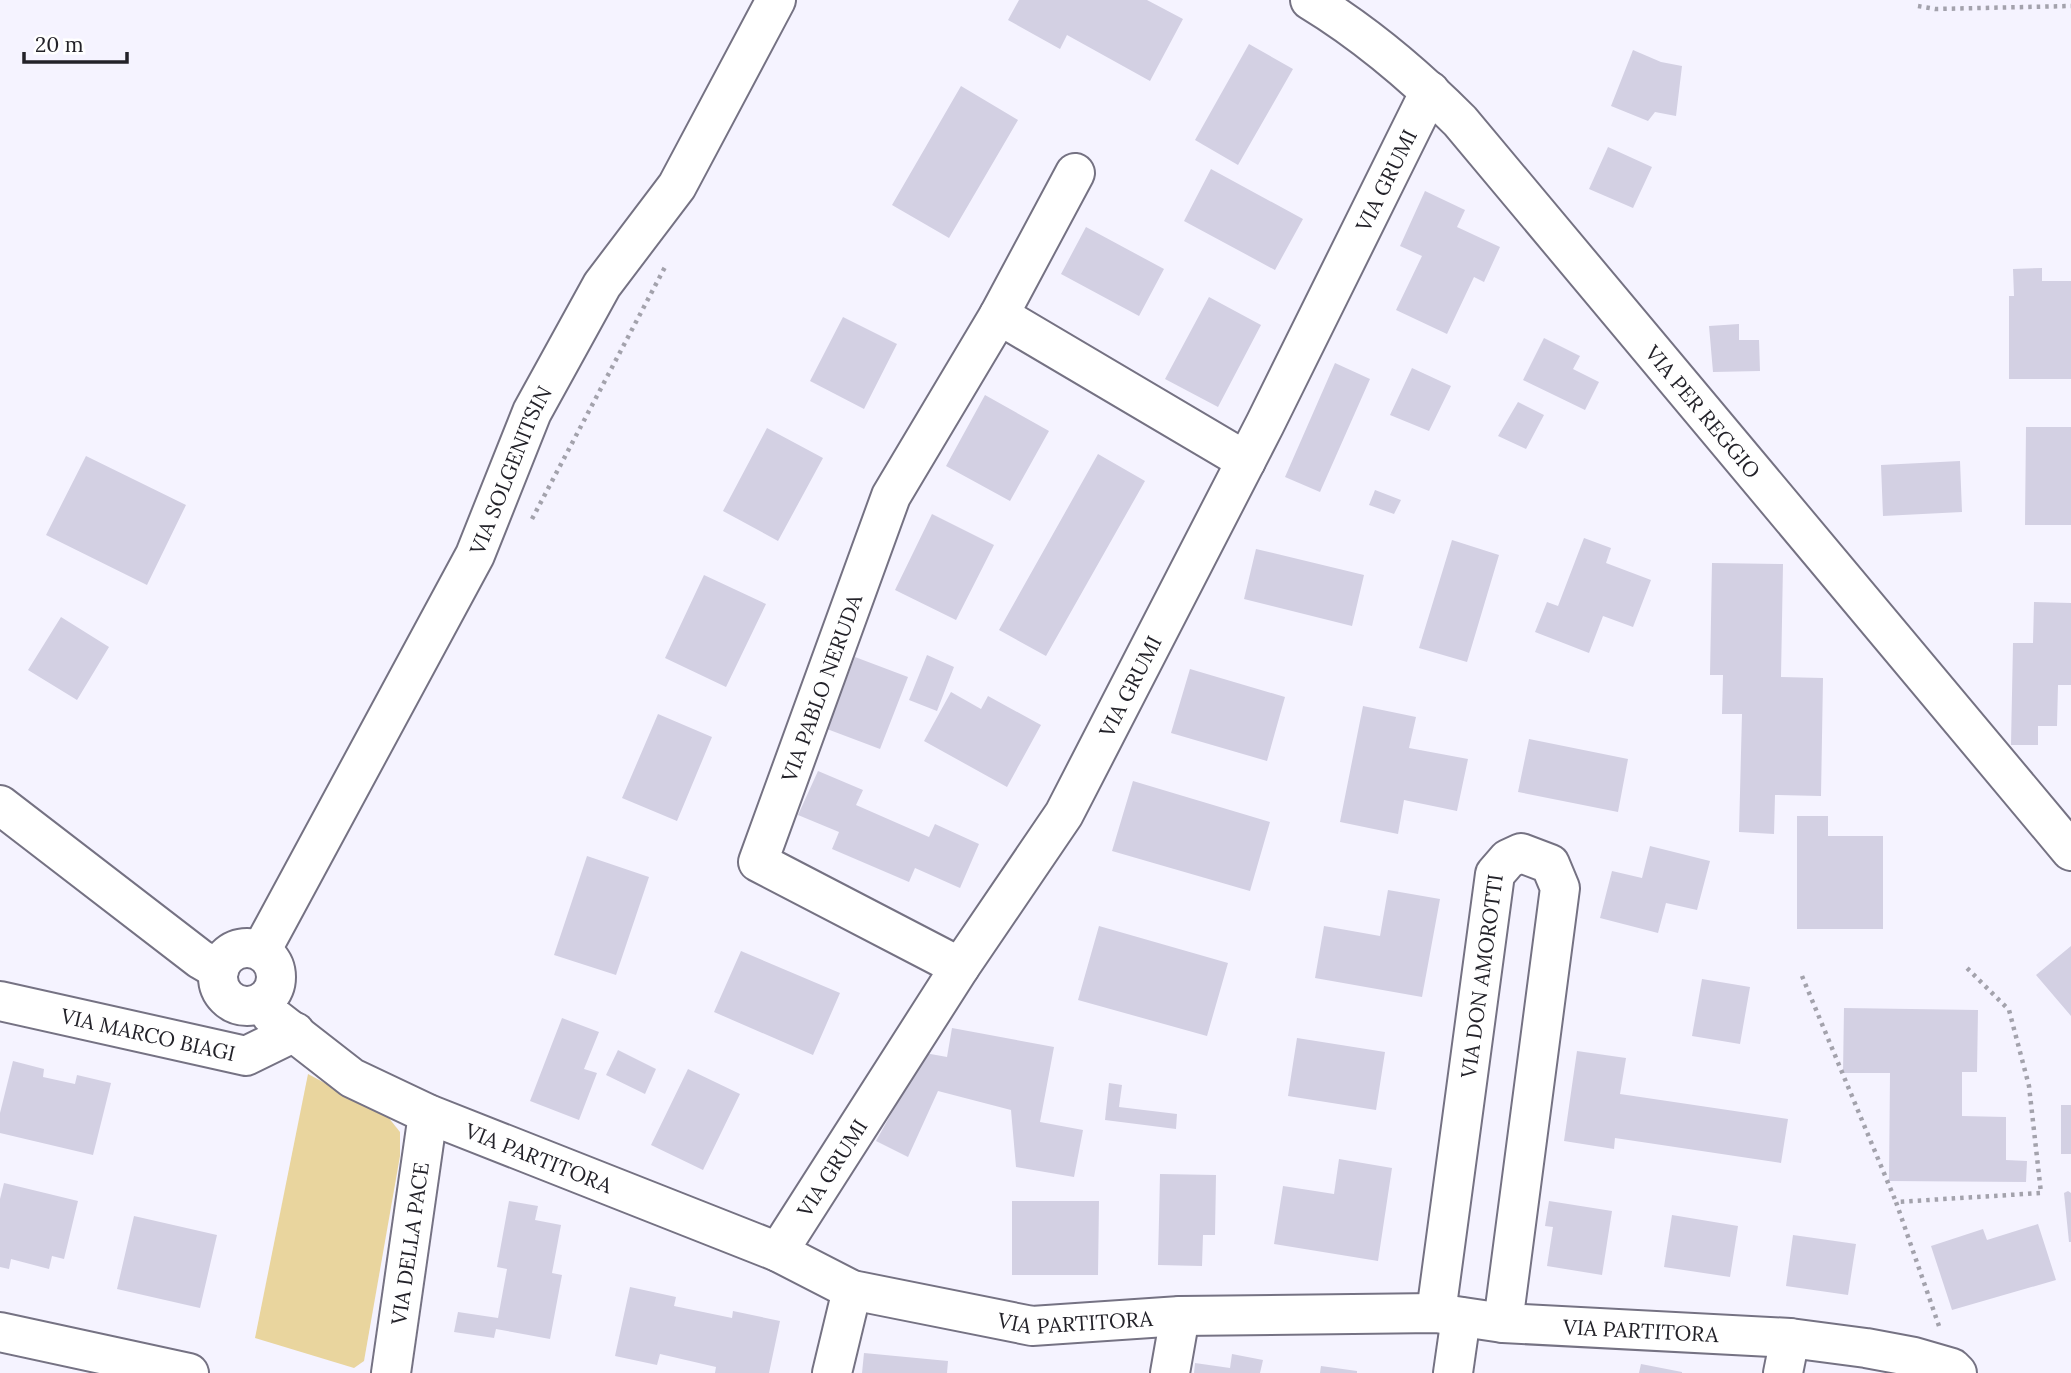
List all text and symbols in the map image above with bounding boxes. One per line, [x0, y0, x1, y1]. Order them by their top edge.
scale bar [24, 21, 128, 65]
text: 20 m [35, 31, 84, 58]
street label: VIA GRUMI [1349, 125, 1422, 237]
street label: VIA PER REGGIO [1639, 339, 1767, 484]
street label: VIA SOLGENITSIN [463, 381, 557, 559]
street label: VIA PABLO NERUDA [774, 589, 868, 786]
street label: VIA GRUMI [1092, 631, 1167, 742]
street label: VIA DON AMOROTTI [1454, 872, 1508, 1081]
street label: VIA MARCO BIAGI [58, 1001, 238, 1067]
street label: VIA GRUMI [790, 1114, 873, 1222]
street label: VIA PARTITORA [461, 1116, 617, 1199]
street label: VIA DELLA PACE [384, 1160, 434, 1327]
street label: VIA PARTITORA [994, 1304, 1154, 1340]
street label: VIA PARTITORA [1561, 1313, 1720, 1348]

